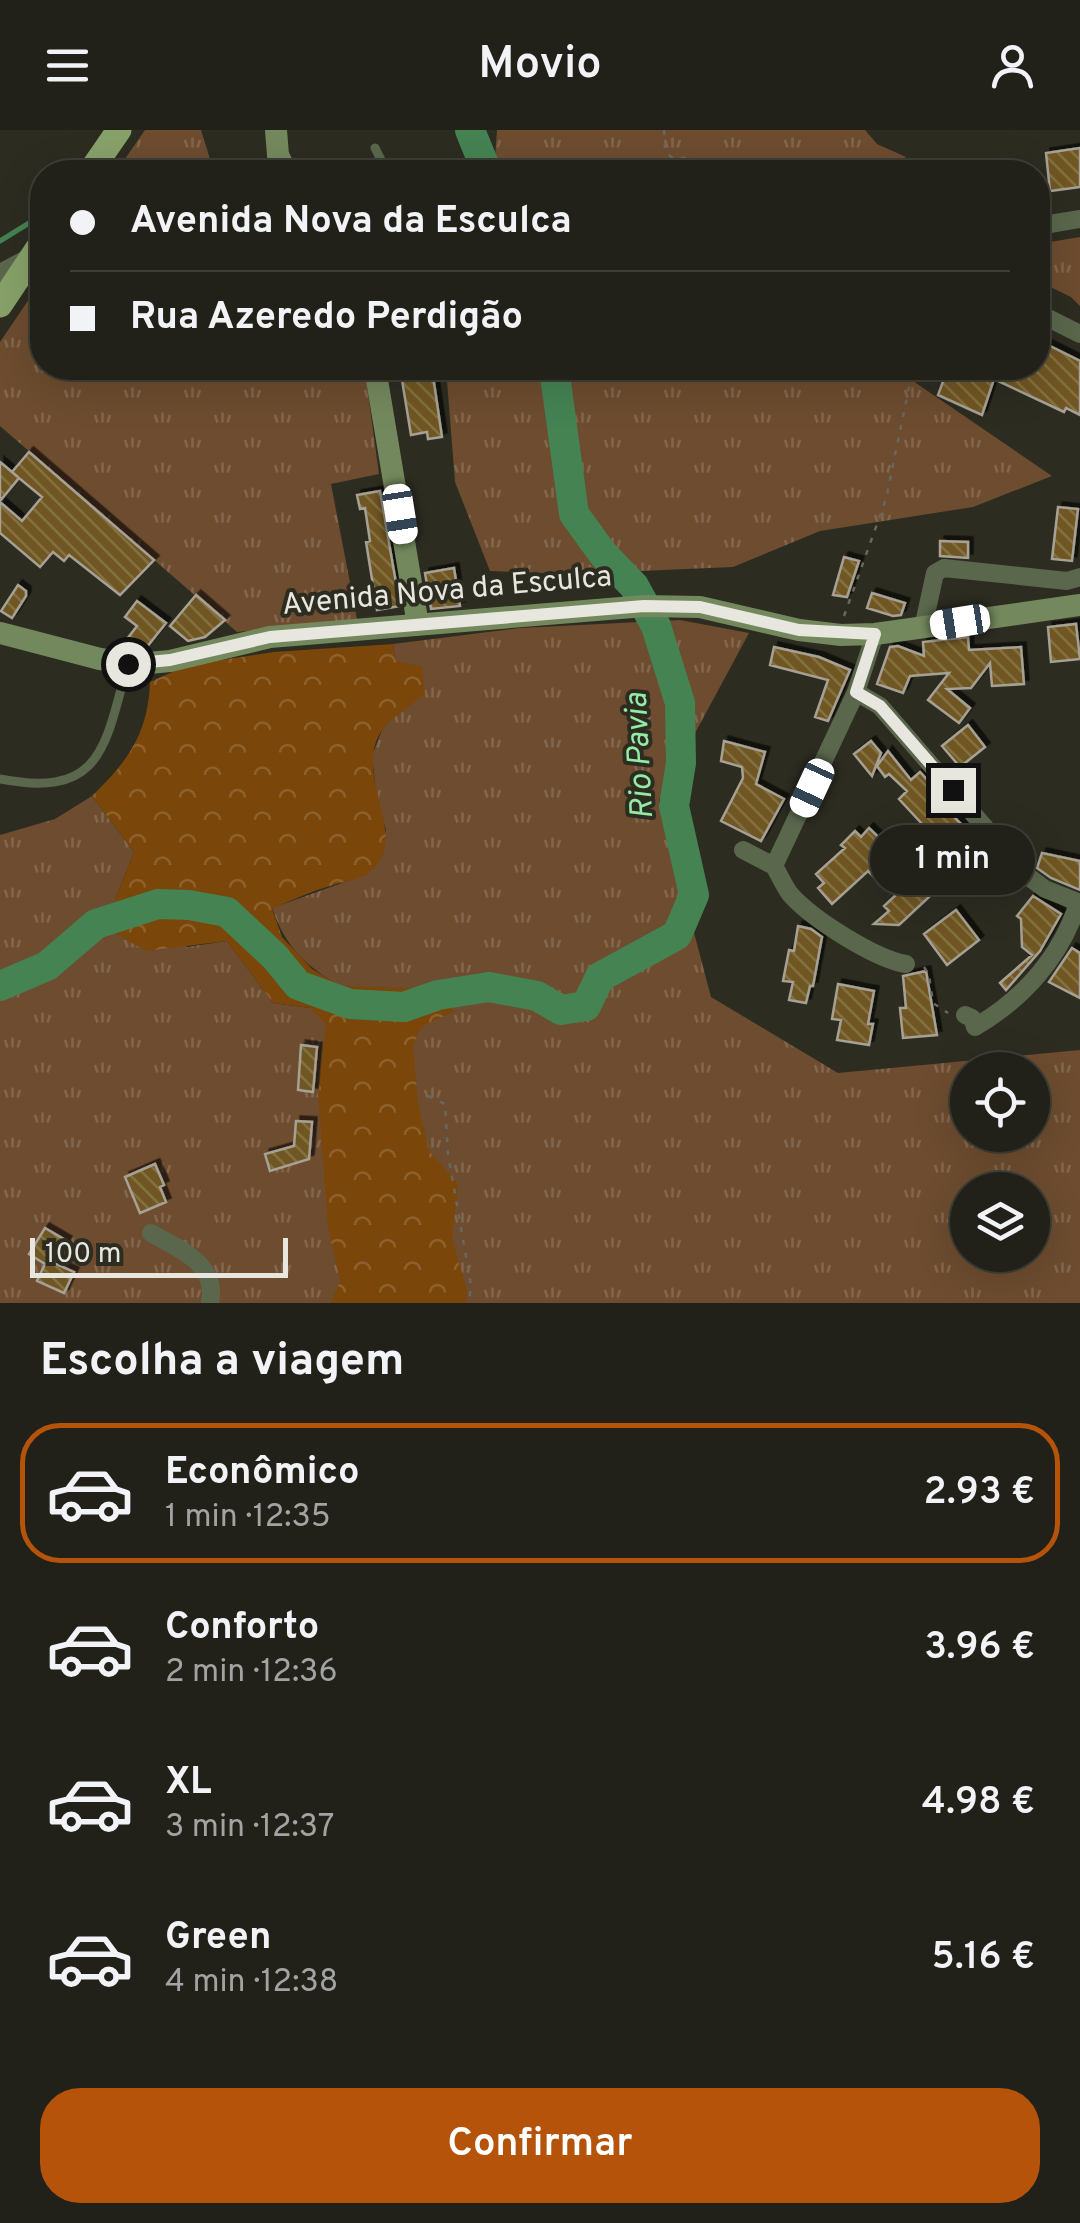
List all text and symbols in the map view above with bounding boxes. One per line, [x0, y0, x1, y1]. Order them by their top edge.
text: Movio [478, 37, 602, 94]
icon: menu [40, 38, 95, 93]
icon: person [985, 38, 1040, 93]
text: Avenida Nova da Esculca [130, 198, 572, 247]
text: Rua Azeredo Perdigão [130, 294, 523, 343]
car [380, 482, 420, 546]
street label: Avenida Nova da Esculca [281, 559, 613, 625]
car [928, 602, 992, 642]
route start [106, 642, 151, 687]
water label: Rio Pavia [618, 691, 664, 820]
car [786, 754, 838, 822]
route end [931, 768, 976, 813]
callout: 1 min [870, 825, 1036, 895]
text: 1 min [915, 840, 990, 880]
map controls [950, 1052, 1050, 1272]
button: locate [950, 1052, 1050, 1152]
button: layers [950, 1172, 1050, 1272]
scale bar [30, 1233, 288, 1278]
text: 100 m [45, 1237, 121, 1273]
text: Escolha a viagem [40, 1334, 405, 1391]
icon: car [45, 1448, 135, 1538]
text: Econômico [165, 1449, 360, 1498]
text: 2.93 € [924, 1469, 1035, 1518]
text: 1 min · 12:35 [165, 1498, 331, 1538]
icon: car [45, 1603, 135, 1693]
text: Conforto [165, 1604, 319, 1653]
text: 3.96 € [924, 1624, 1035, 1673]
text: 2 min · 12:36 [165, 1653, 337, 1693]
icon: car [45, 1758, 135, 1848]
text: XL [165, 1759, 212, 1808]
text: 4.98 € [922, 1779, 1035, 1828]
text: 3 min · 12:37 [165, 1808, 334, 1848]
icon: car [45, 1913, 135, 2003]
text: Green [165, 1914, 271, 1963]
text: 5.16 € [931, 1934, 1035, 1983]
text: 4 min · 12:38 [165, 1963, 338, 2003]
button: Confirmar [40, 2088, 1040, 2203]

